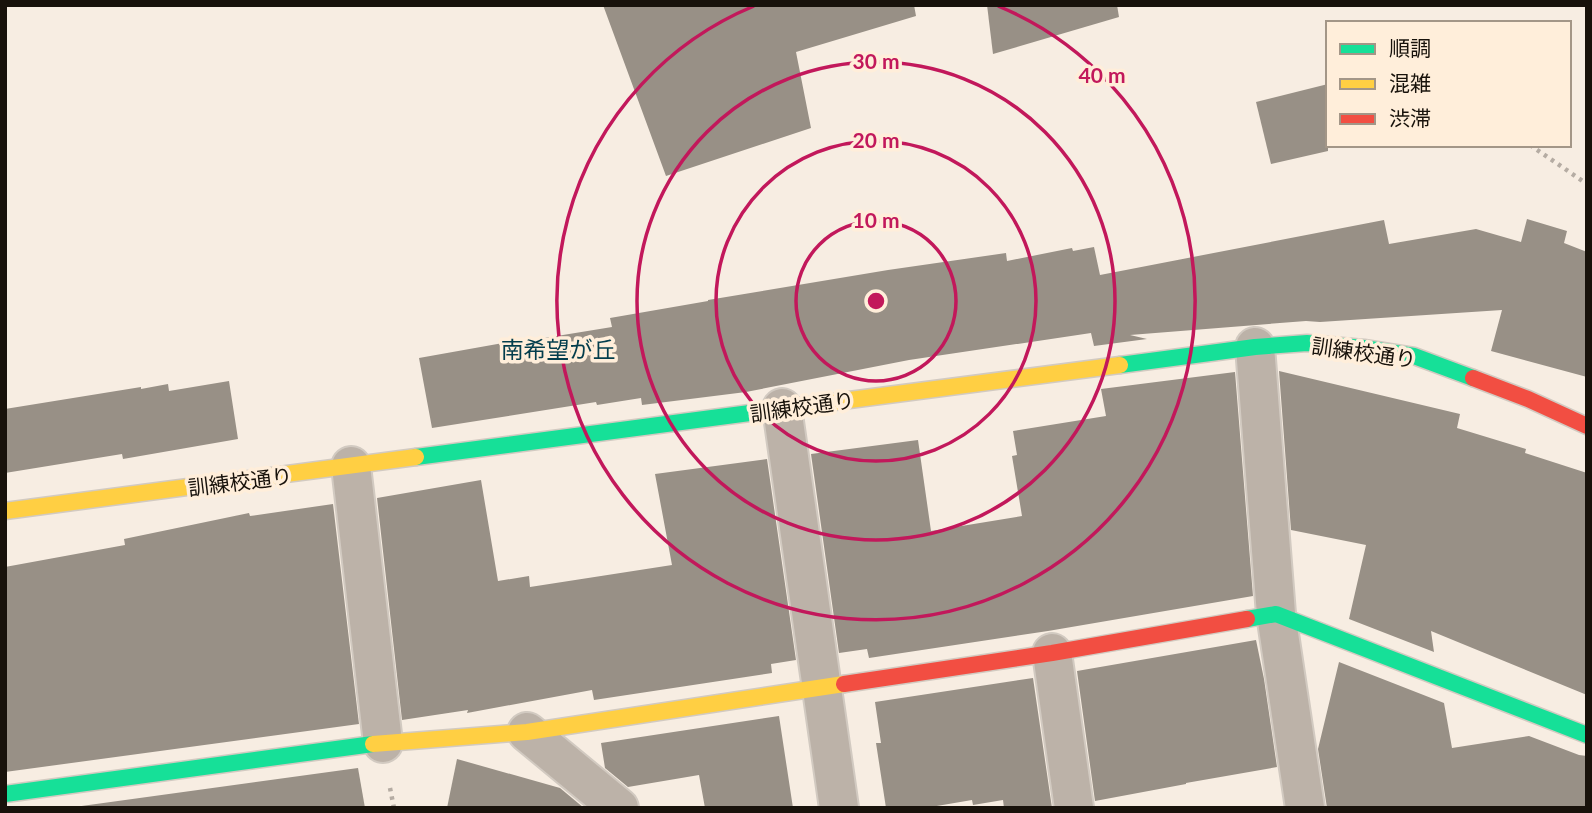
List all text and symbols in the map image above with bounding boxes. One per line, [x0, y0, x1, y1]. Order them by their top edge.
legend [1326, 21, 1571, 147]
text: 順調 [1389, 35, 1431, 60]
text: 30 m [852, 48, 900, 73]
text: 40 m [1078, 62, 1126, 87]
text: 混雑 [1389, 70, 1431, 95]
text: 渋滞 [1389, 105, 1431, 130]
text: 20 m [852, 127, 900, 152]
text: 10 m [852, 207, 900, 232]
centre of rings [864, 289, 888, 313]
street label: 訓練校通り [1310, 332, 1418, 372]
district label: 南希望が丘 [501, 335, 616, 363]
street label: 訓練校通り [748, 386, 856, 426]
street label: 訓練校通り [186, 462, 294, 500]

